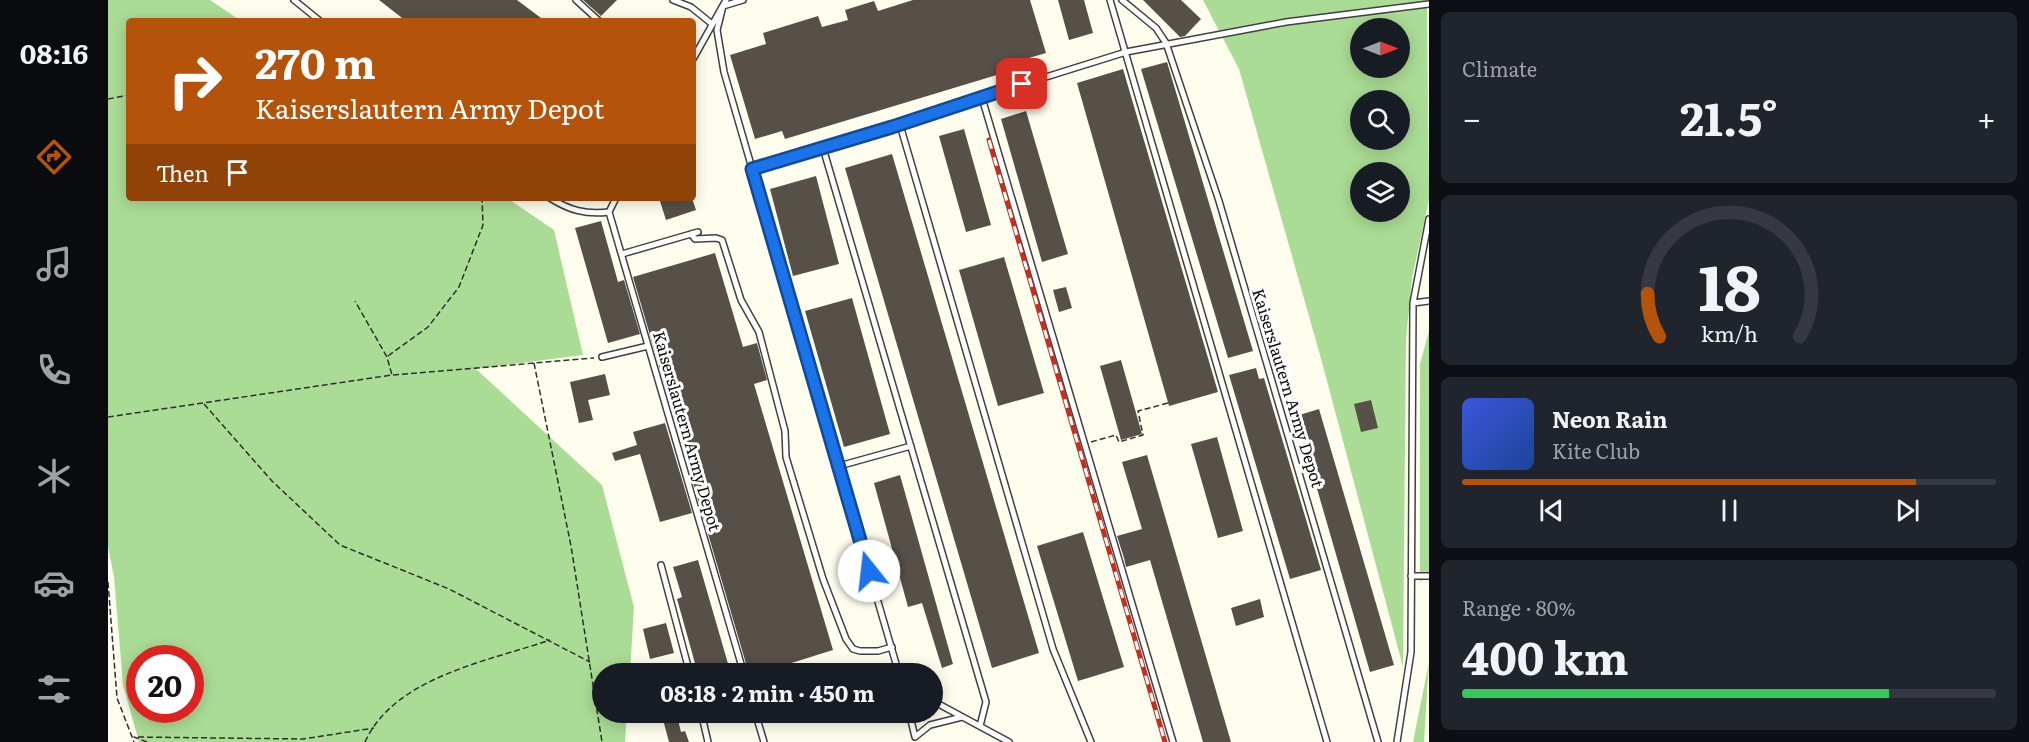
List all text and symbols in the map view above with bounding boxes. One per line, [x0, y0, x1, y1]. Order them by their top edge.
north arrow [1350, 18, 1410, 78]
map controls [1350, 18, 1410, 222]
text: 270 m [255, 30, 376, 92]
text: 08:16 [20, 32, 88, 72]
icon: right [156, 42, 234, 120]
text: Climate [1462, 53, 1537, 83]
pin [996, 58, 1047, 109]
icon: arrive [1005, 67, 1038, 100]
text: 21.5° [1680, 83, 1778, 150]
text: Kaiserslautern Army Depot [255, 87, 604, 127]
button: search [1350, 90, 1410, 150]
text: − [1462, 92, 1481, 141]
text: + [1977, 92, 1996, 141]
icon: directions [33, 136, 75, 178]
text: Then [156, 156, 209, 189]
icon: arrive [221, 156, 254, 189]
button: layers [1350, 162, 1410, 222]
text: 18 [1698, 238, 1760, 330]
icon: music [33, 243, 75, 285]
street label: Kaiserslautern Army Depot [1247, 285, 1331, 491]
text: km/h [1700, 317, 1758, 349]
street label: Kaiserslautern Army Depot [648, 328, 728, 534]
icon: phone [33, 349, 75, 391]
text: Neon Rain [1552, 402, 1668, 435]
text: Kite Club [1552, 435, 1640, 465]
icon: climate [33, 455, 75, 497]
icon: previous [1535, 494, 1568, 527]
icon: pause [1713, 494, 1746, 527]
icon: next [1891, 494, 1924, 527]
position arrow [837, 539, 901, 603]
icon: car [33, 562, 75, 604]
text: Range · 80% [1462, 592, 1575, 622]
text: 400 km [1462, 622, 1629, 689]
speed limit sign: 20 [126, 645, 204, 723]
icon: filters [33, 668, 75, 710]
text: 08:18 · 2 min · 450 m [660, 676, 875, 709]

